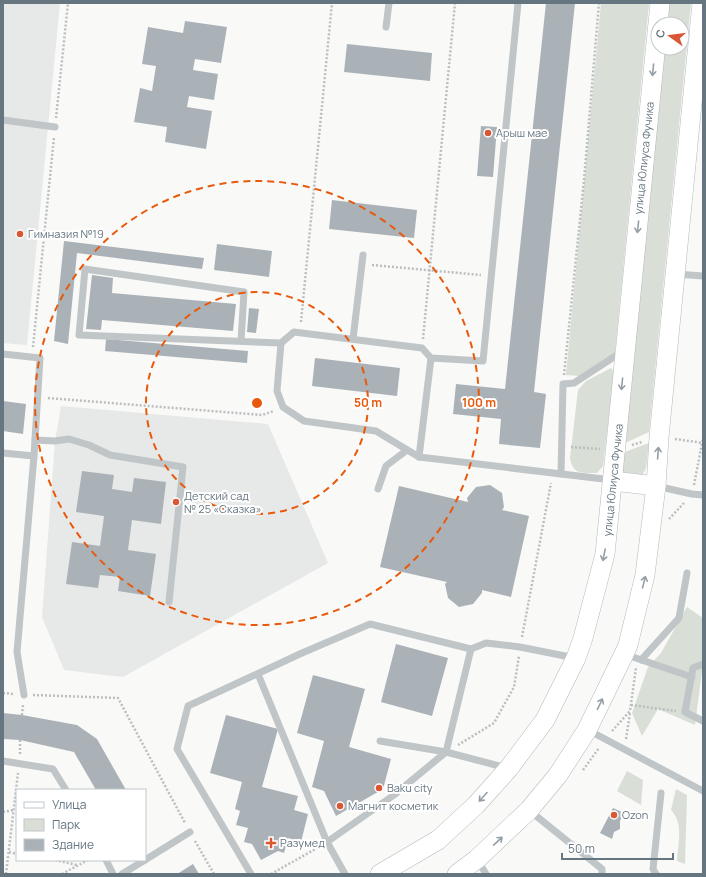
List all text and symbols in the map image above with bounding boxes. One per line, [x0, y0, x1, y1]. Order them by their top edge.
north arrow [650, 16, 690, 56]
text: С [652, 28, 668, 39]
one-way arrow [649, 63, 657, 76]
street label: улица Юлиуса Фучика [630, 101, 657, 215]
place label: Арыш мае [496, 125, 548, 140]
marker: Арыш мае [483, 128, 493, 138]
one-way arrow [634, 220, 641, 233]
place label: Гимназия №19 [28, 226, 104, 241]
marker: Гимназия №19 [15, 229, 25, 239]
one-way arrow [619, 377, 626, 390]
text: 50 m [354, 394, 382, 411]
text: 100 m [462, 394, 496, 411]
centre of rings [250, 396, 264, 410]
street label: улица Юлиуса Фучика [599, 423, 626, 537]
one-way arrow [655, 447, 662, 460]
place label: Детский сад № 25 «Сказка» [184, 488, 262, 516]
marker: Детский сад № 25 «Сказка» [171, 497, 181, 507]
one-way arrow [600, 548, 608, 561]
one-way arrow [640, 576, 648, 589]
one-way arrow [597, 698, 604, 710]
place label: Baku city [387, 780, 433, 795]
marker: Baku city [374, 783, 384, 793]
legend [16, 789, 146, 861]
one-way arrow [478, 792, 487, 802]
text: Улица [52, 796, 86, 813]
place label: Магнит косметик [348, 798, 439, 813]
marker: Магнит косметик [335, 801, 345, 811]
place label: Ozon [622, 807, 648, 822]
marker: Ozon [609, 810, 619, 820]
text: Парк [52, 816, 81, 833]
place label: Разумед [280, 835, 325, 850]
scale bar [562, 835, 673, 861]
text: Здание [52, 836, 94, 853]
one-way arrow [493, 836, 503, 845]
marker: Разумед [265, 837, 277, 849]
text: 50 m [568, 840, 595, 857]

